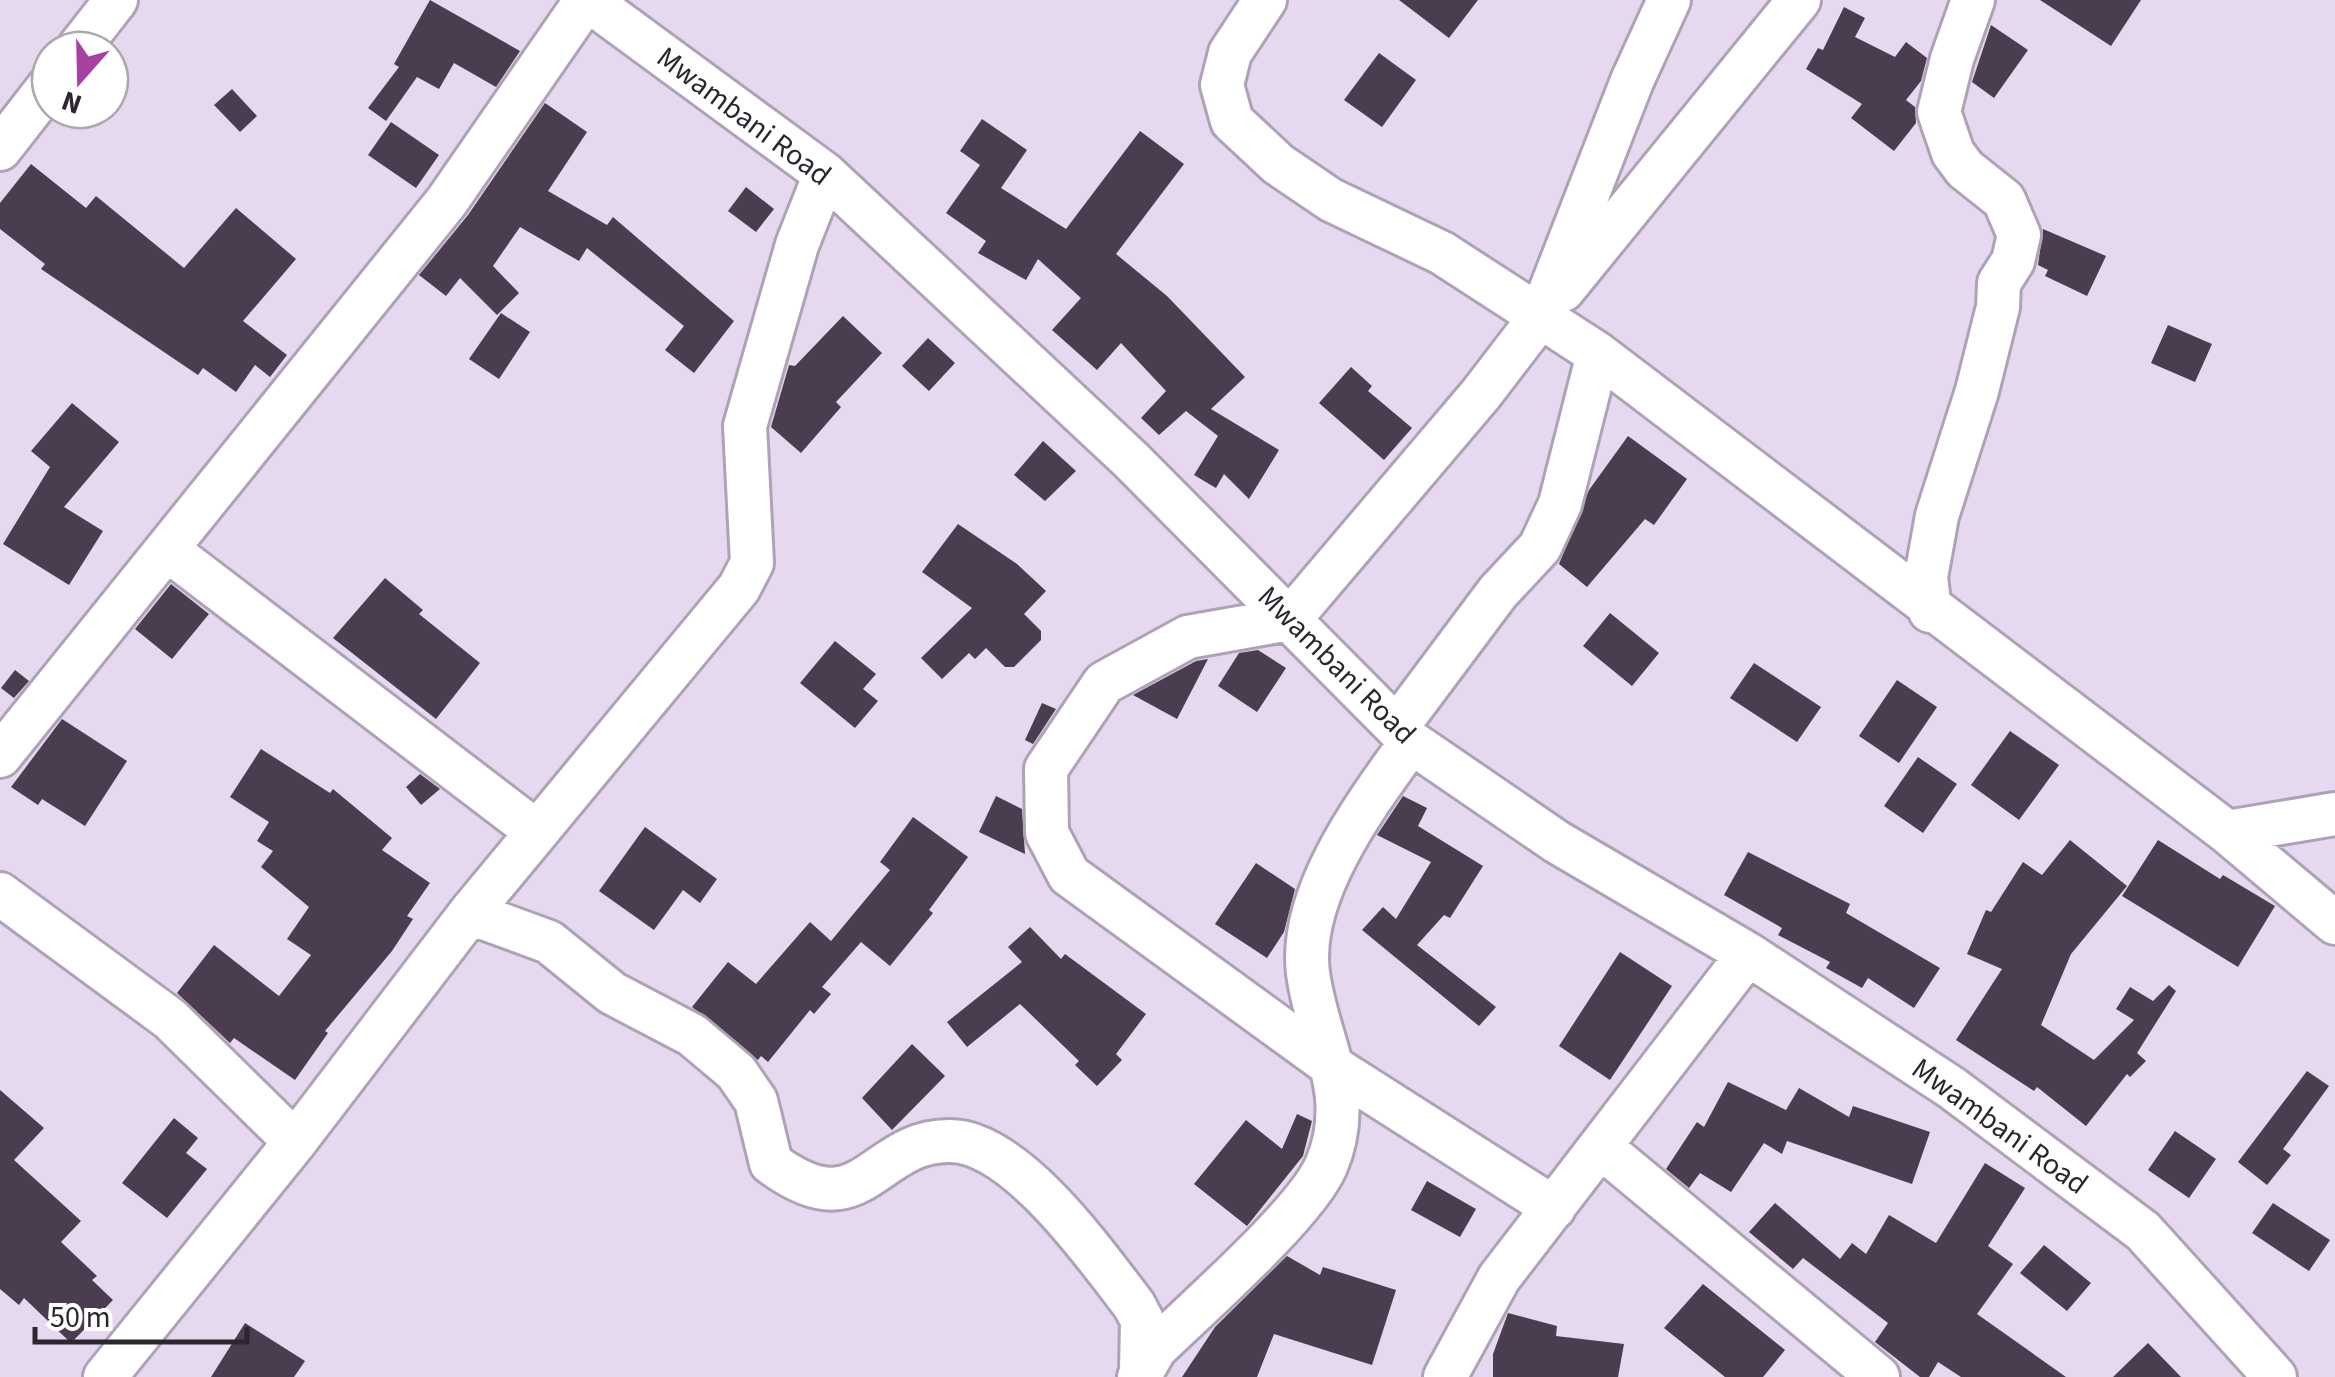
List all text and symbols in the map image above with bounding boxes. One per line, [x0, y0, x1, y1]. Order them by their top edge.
north arrow [30, 30, 130, 130]
street label: Mwambani Road [647, 36, 840, 196]
text: N [56, 81, 87, 125]
street label: Mwambani Road [1248, 576, 1426, 754]
street label: Mwambani Road [1903, 1048, 2097, 1205]
scale bar [35, 1282, 248, 1344]
text: 50 m [50, 1296, 111, 1339]

